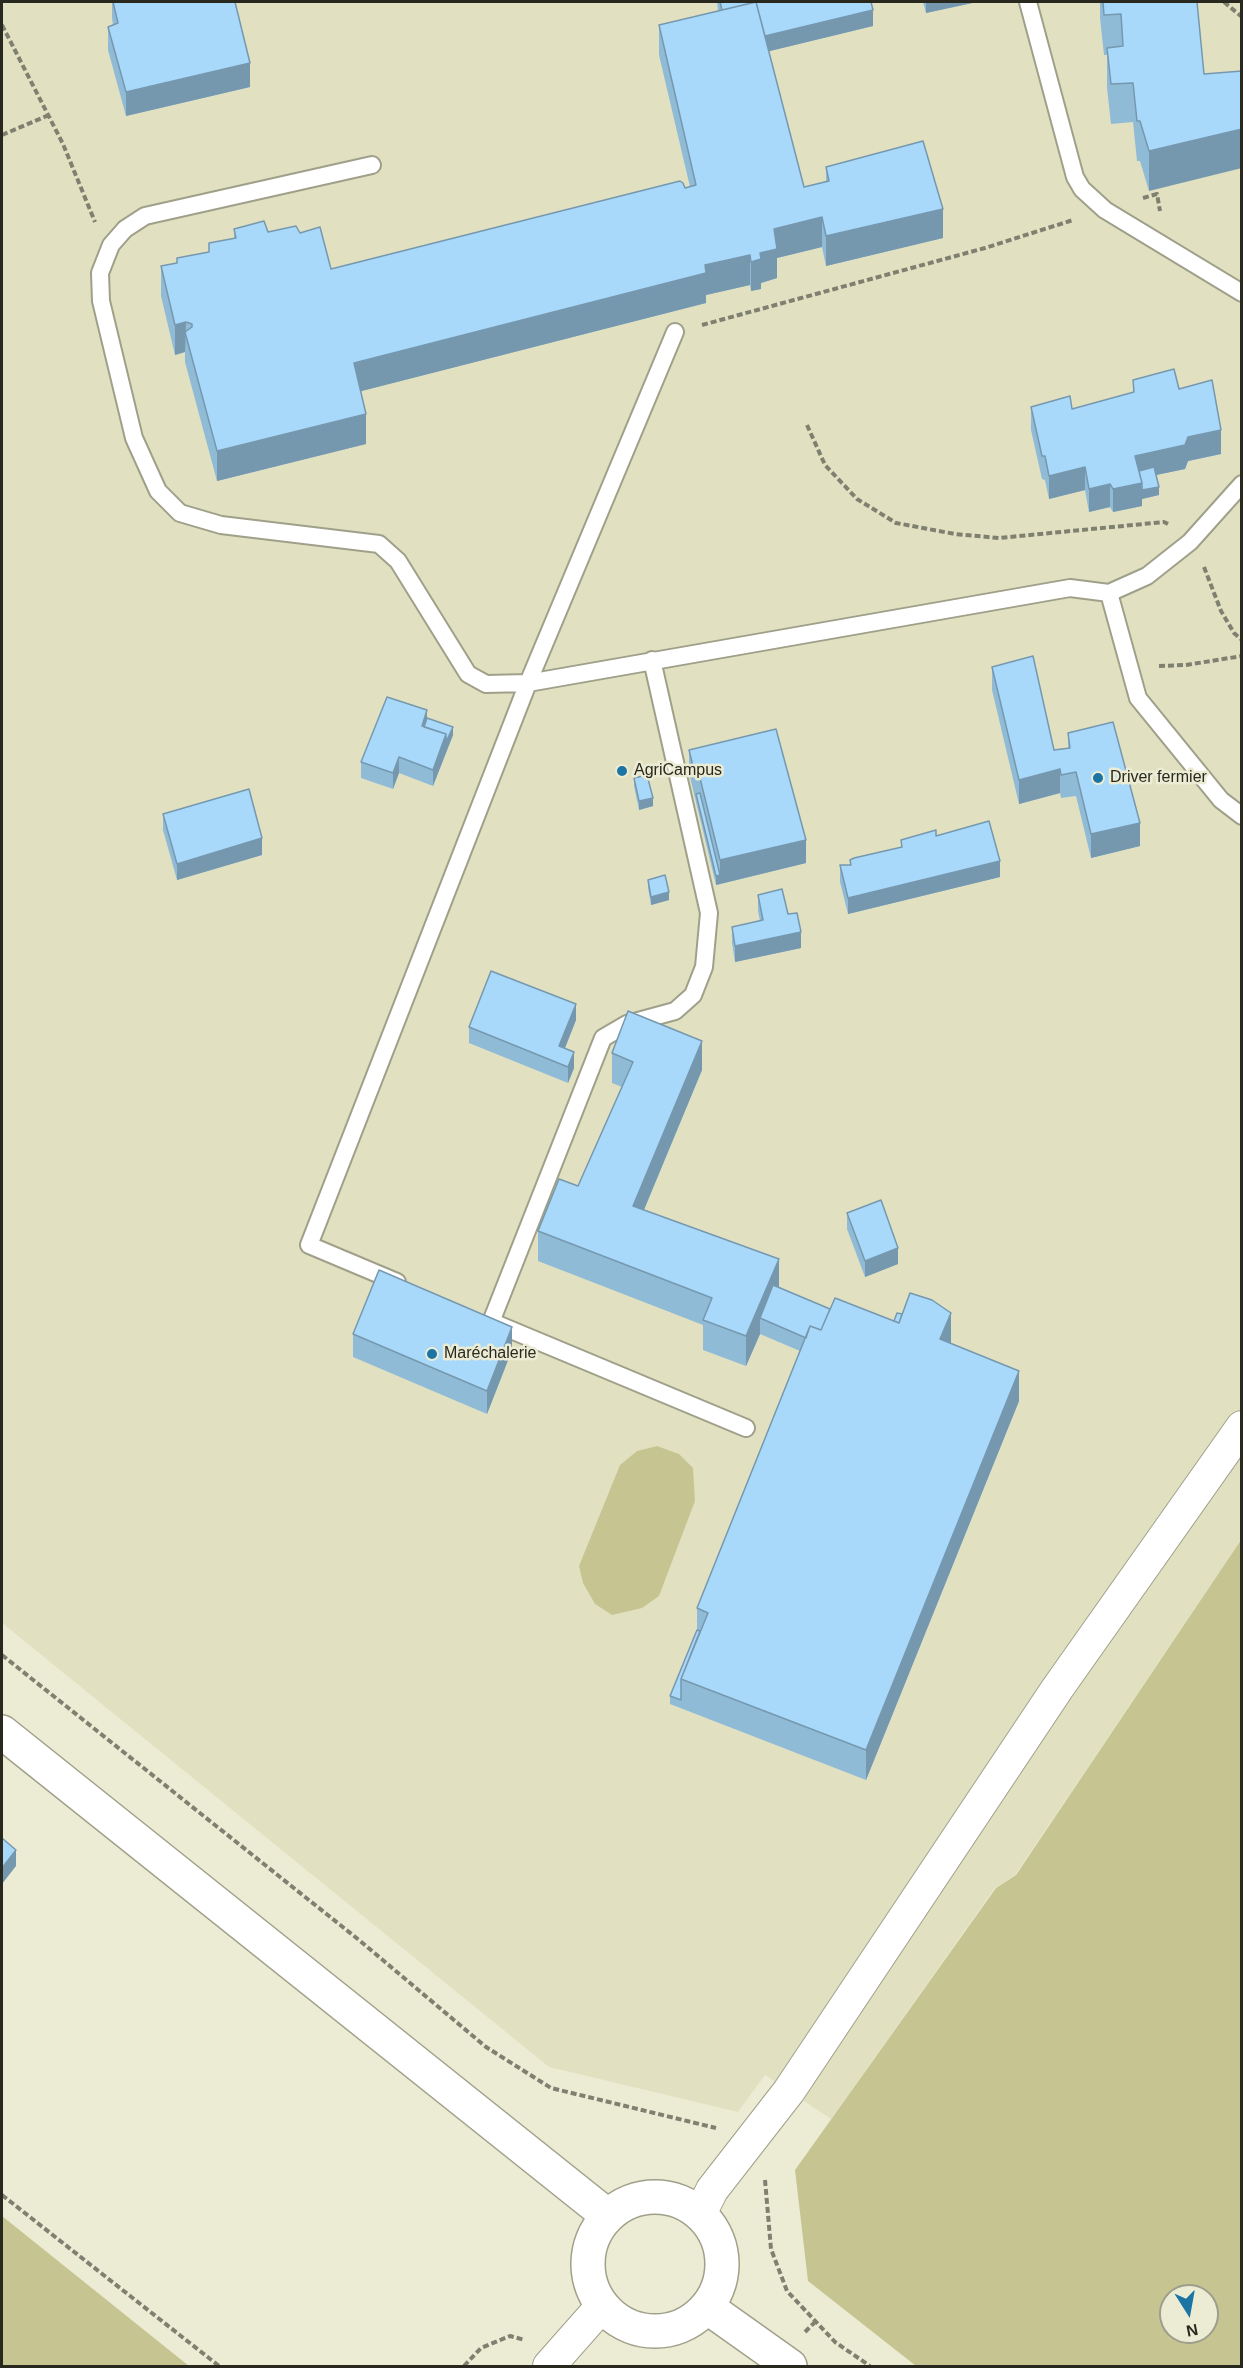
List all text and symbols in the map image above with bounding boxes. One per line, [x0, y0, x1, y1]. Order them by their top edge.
place label: AgriCampus [634, 761, 722, 781]
marker: AgriCampus [615, 764, 629, 778]
place label: Driver fermier [1110, 768, 1207, 788]
marker: Driver fermier [1091, 771, 1105, 785]
place label: Maréchalerie [444, 1344, 536, 1364]
marker: Maréchalerie [425, 1347, 439, 1361]
north arrow [1159, 2284, 1219, 2344]
text: N [1185, 2321, 1199, 2340]

